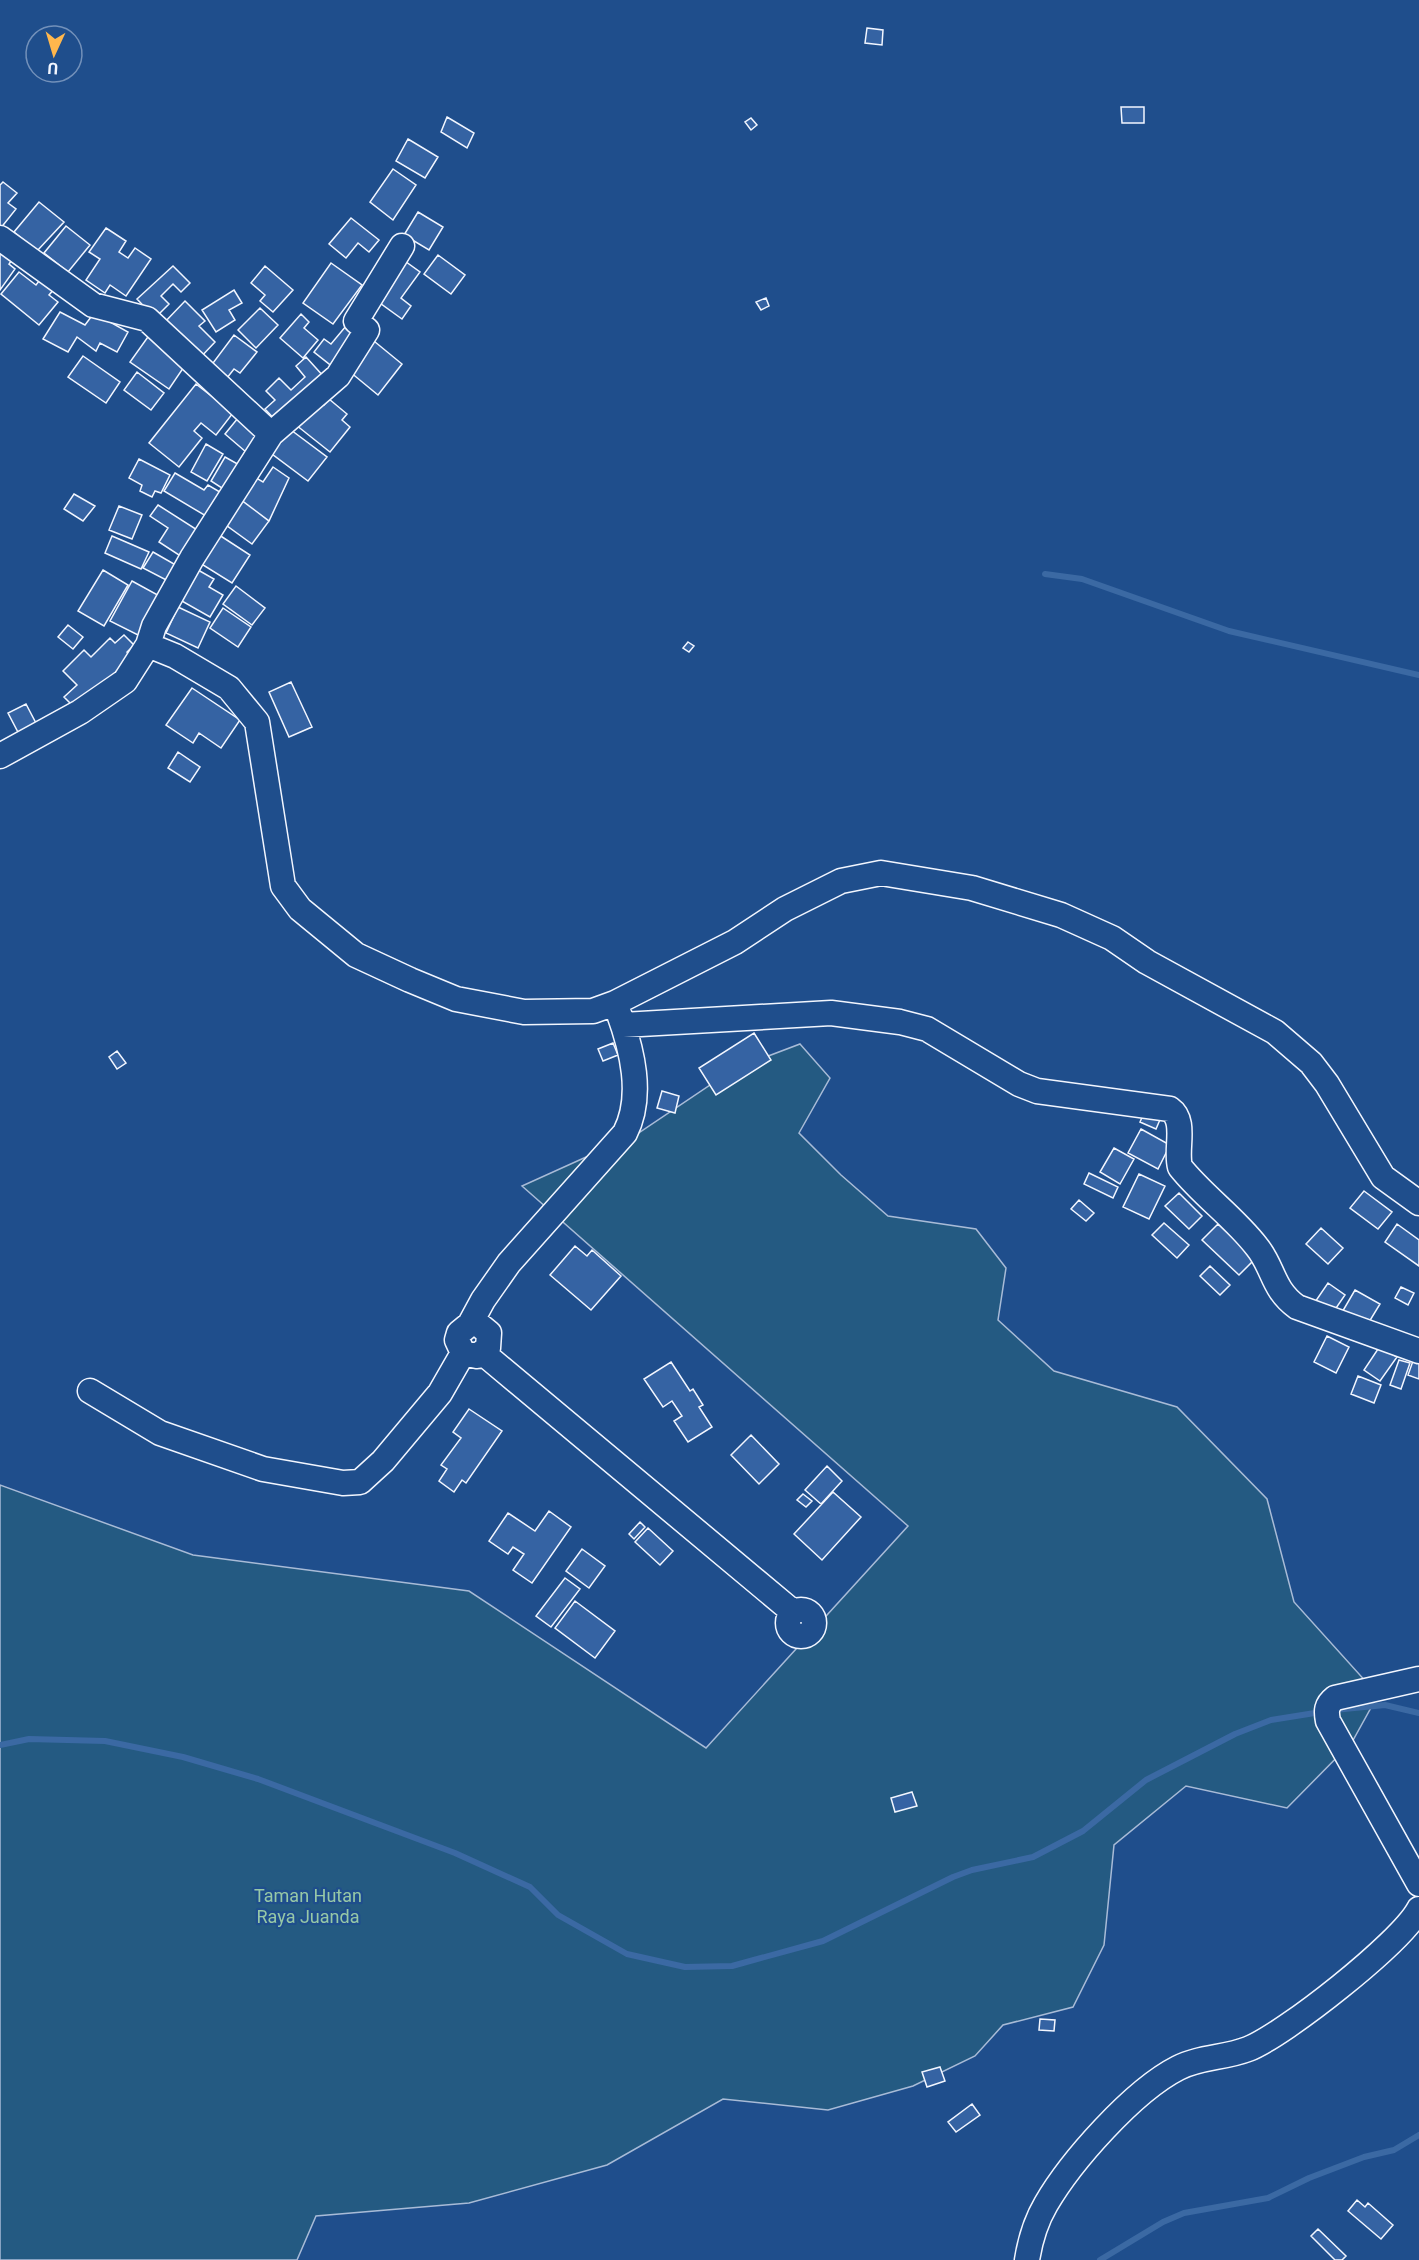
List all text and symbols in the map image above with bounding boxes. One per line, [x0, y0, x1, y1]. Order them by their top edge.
north arrow [24, 24, 84, 84]
text: U [47, 59, 59, 78]
park label: Taman Hutan Raya Juanda [254, 1885, 362, 1927]

